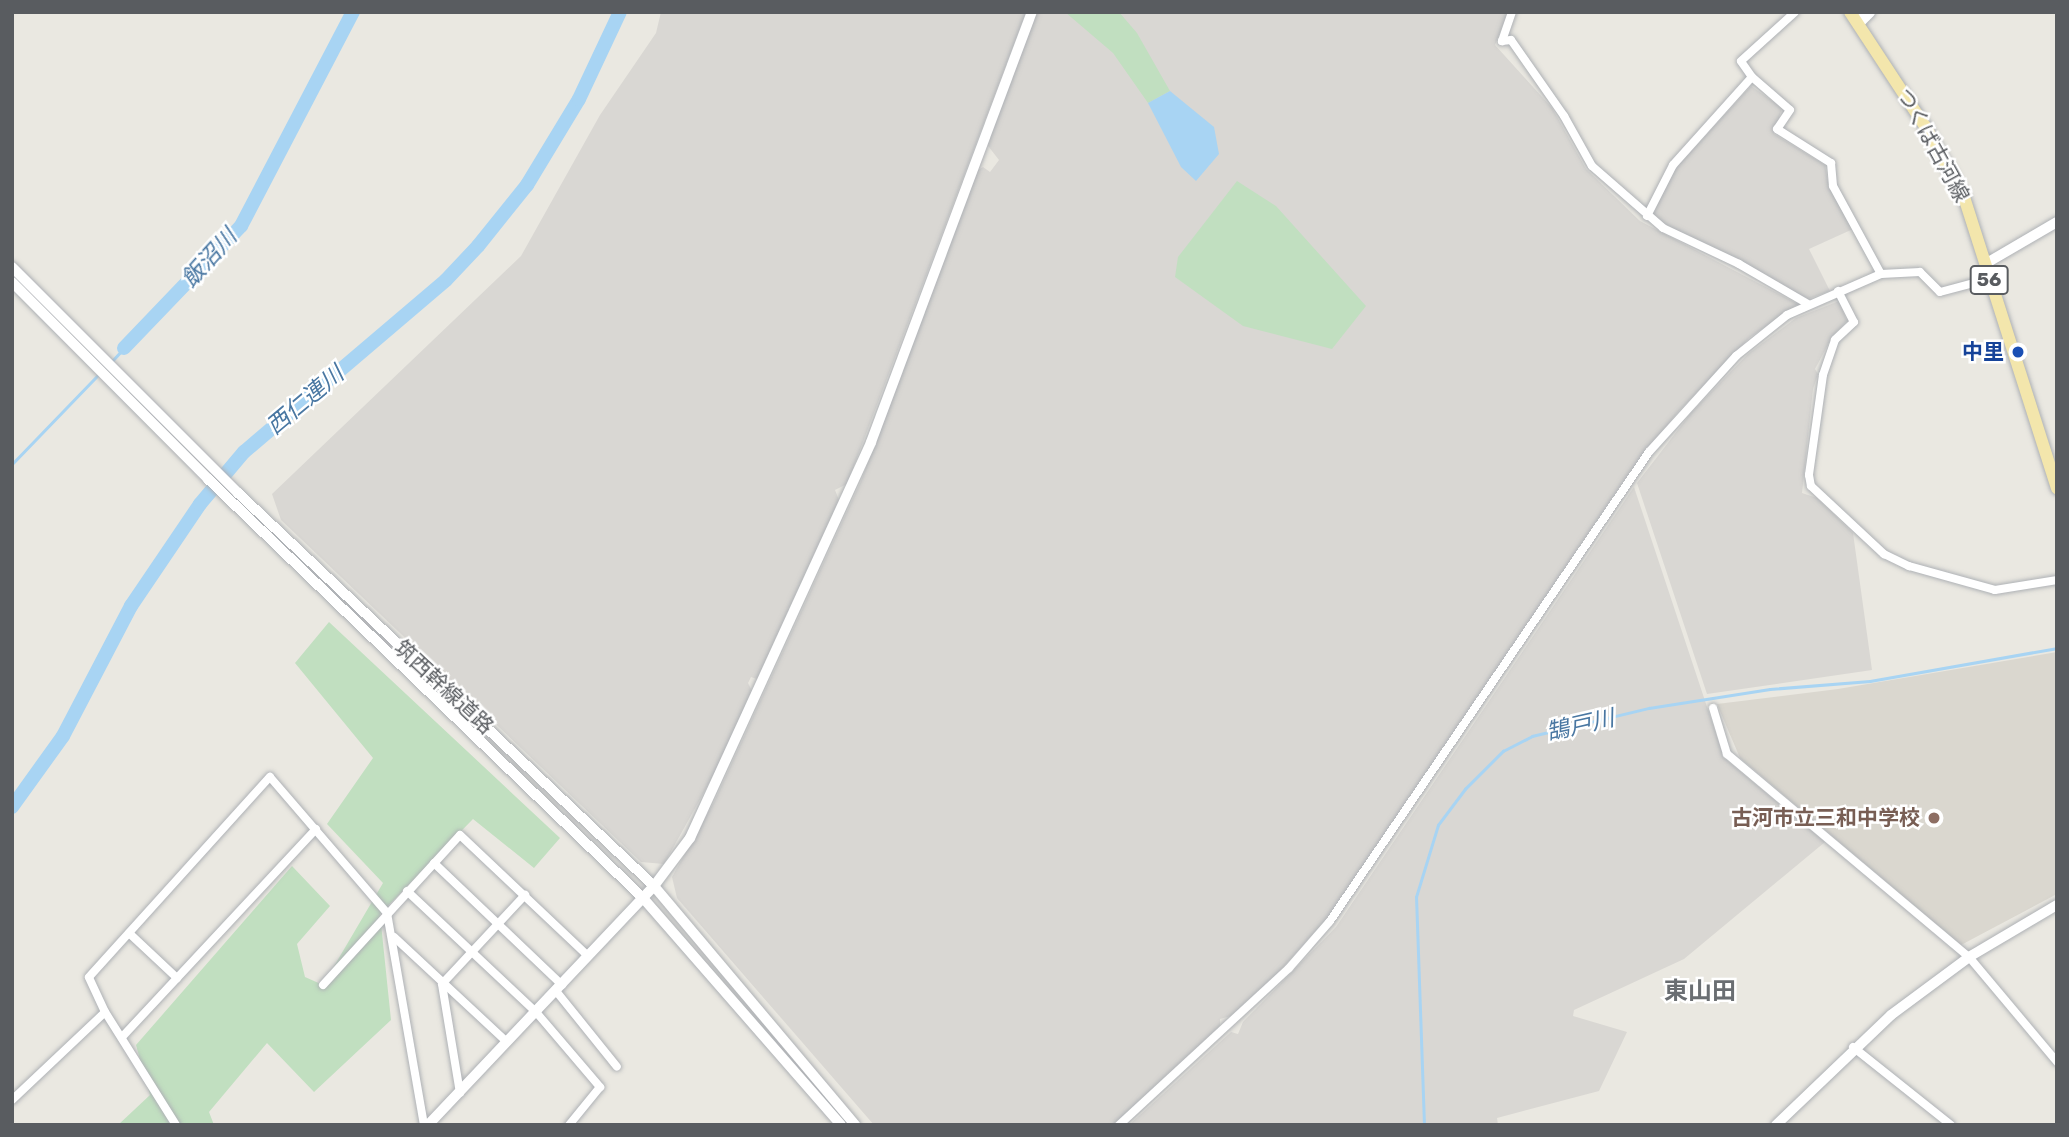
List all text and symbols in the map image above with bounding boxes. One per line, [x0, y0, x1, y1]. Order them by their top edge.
street label: つくば古河線 [1891, 84, 1975, 206]
water label: 飯沼川 [176, 223, 242, 293]
road number: 56 [1968, 264, 2010, 296]
place label: 中里 [1962, 339, 2004, 365]
marker: 中里 [2010, 344, 2026, 360]
water label: 西仁連川 [261, 360, 349, 440]
street label: 筑西幹線道路 [389, 635, 499, 739]
water label: 鵠戸川 [1543, 704, 1617, 746]
place label: 古河市立三和中学校 [1731, 805, 1920, 831]
marker: 古河市立三和中学校 [1926, 810, 1942, 826]
district label: 東山田 [1664, 978, 1736, 1006]

